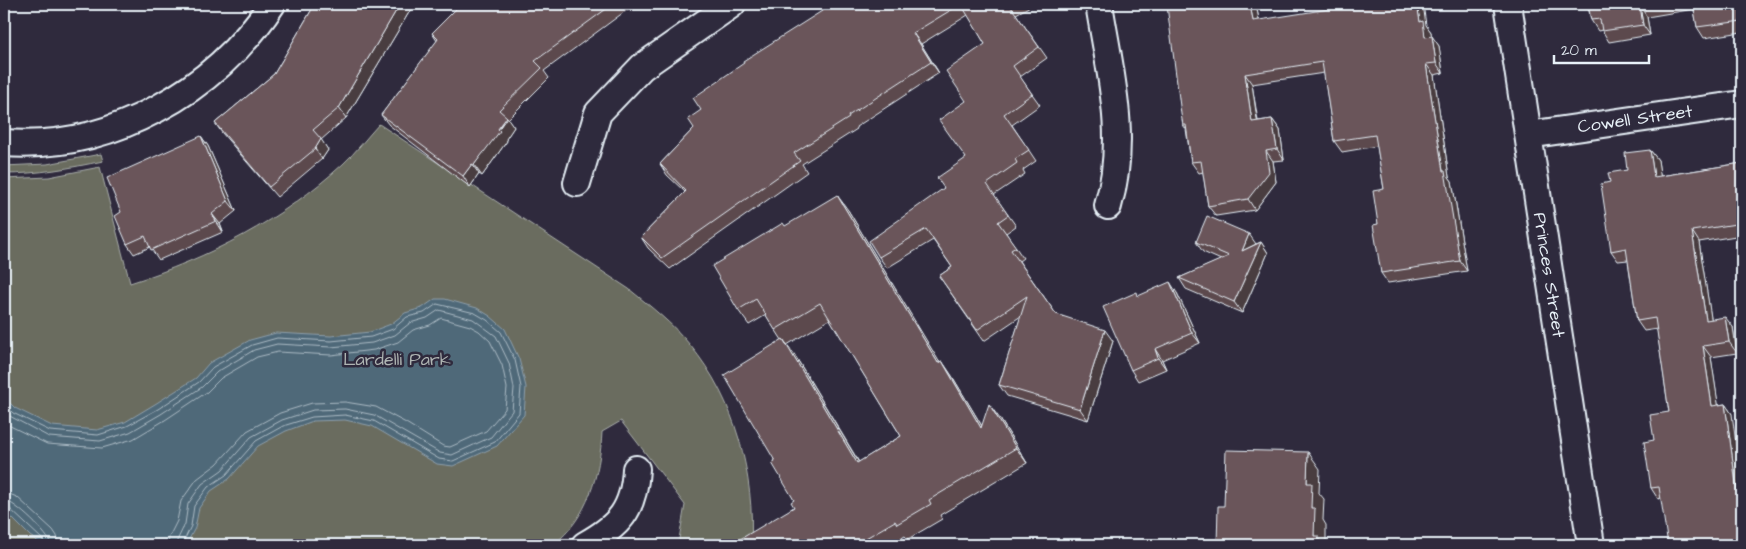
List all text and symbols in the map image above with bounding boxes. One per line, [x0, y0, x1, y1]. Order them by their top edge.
scale bar [1554, 32, 1648, 64]
text: 20 m [1561, 40, 1597, 61]
street label: Cowell Street [1576, 98, 1695, 139]
street label: Princes Street [1527, 211, 1571, 340]
park label: Lardelli Park [343, 347, 451, 372]

